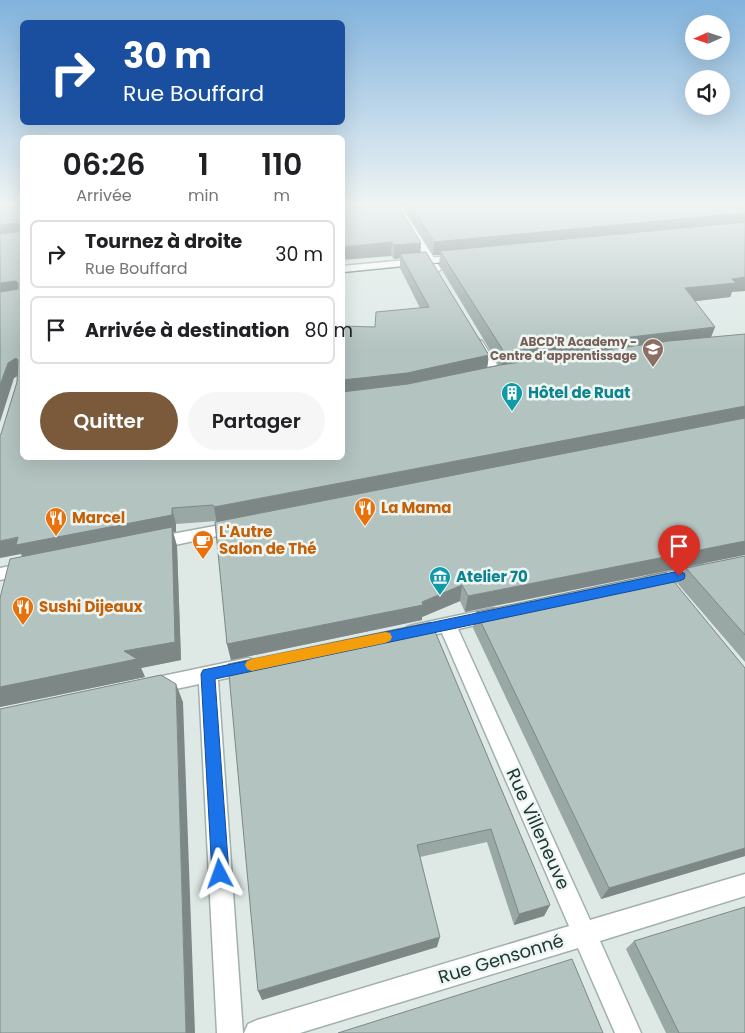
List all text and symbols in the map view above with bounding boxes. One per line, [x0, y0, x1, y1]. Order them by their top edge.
north arrow [685, 15, 730, 60]
map controls [685, 15, 730, 115]
text: 30 m [123, 31, 211, 80]
icon: right [40, 40, 105, 105]
button: sound [685, 70, 730, 115]
text: Rue Bouffard [123, 78, 264, 109]
text: 06:26 [63, 143, 145, 186]
text: 1 [198, 143, 209, 186]
text: 110 [261, 143, 302, 186]
text: Arrivée [76, 184, 132, 207]
text: min [188, 184, 219, 207]
text: m [274, 184, 290, 207]
text: Tournez à droite [85, 228, 242, 255]
icon: right [42, 240, 70, 268]
text: 30 m [275, 241, 323, 268]
text: Rue Bouffard [85, 257, 188, 280]
icon: arrive [42, 316, 70, 344]
text: Arrivée à destination [85, 317, 290, 344]
text: 80 m [305, 317, 353, 344]
place label: ABCD'R Academy - Centre d’apprentissage [490, 333, 638, 364]
school or university icon: ABCD'R Academy - Centre d’apprentissage [641, 337, 665, 368]
building icon: Hôtel de Ruat [500, 381, 524, 412]
place label: Hôtel de Ruat [528, 382, 630, 403]
button: Quitter [40, 392, 178, 450]
button: Partager [188, 392, 325, 450]
restaurant icon: La Mama [353, 496, 377, 527]
place label: La Mama [381, 497, 452, 518]
restaurant icon: Marcel [44, 506, 68, 537]
place label: Marcel [72, 507, 125, 528]
place label: L'Autre Salon de Thé [219, 521, 317, 559]
pin [658, 525, 700, 576]
cafe icon: L'Autre Salon de Thé [191, 529, 215, 560]
icon: arrive [665, 532, 693, 560]
museum icon: Atelier 70 [428, 565, 452, 596]
place label: Atelier 70 [456, 566, 528, 587]
restaurant icon: Sushi Dijeaux [11, 595, 35, 626]
place label: Sushi Dijeaux [39, 596, 143, 617]
street label: Rue Villeneuve [500, 764, 576, 893]
position arrow [193, 847, 245, 899]
street label: Rue Gensonné [435, 928, 567, 990]

